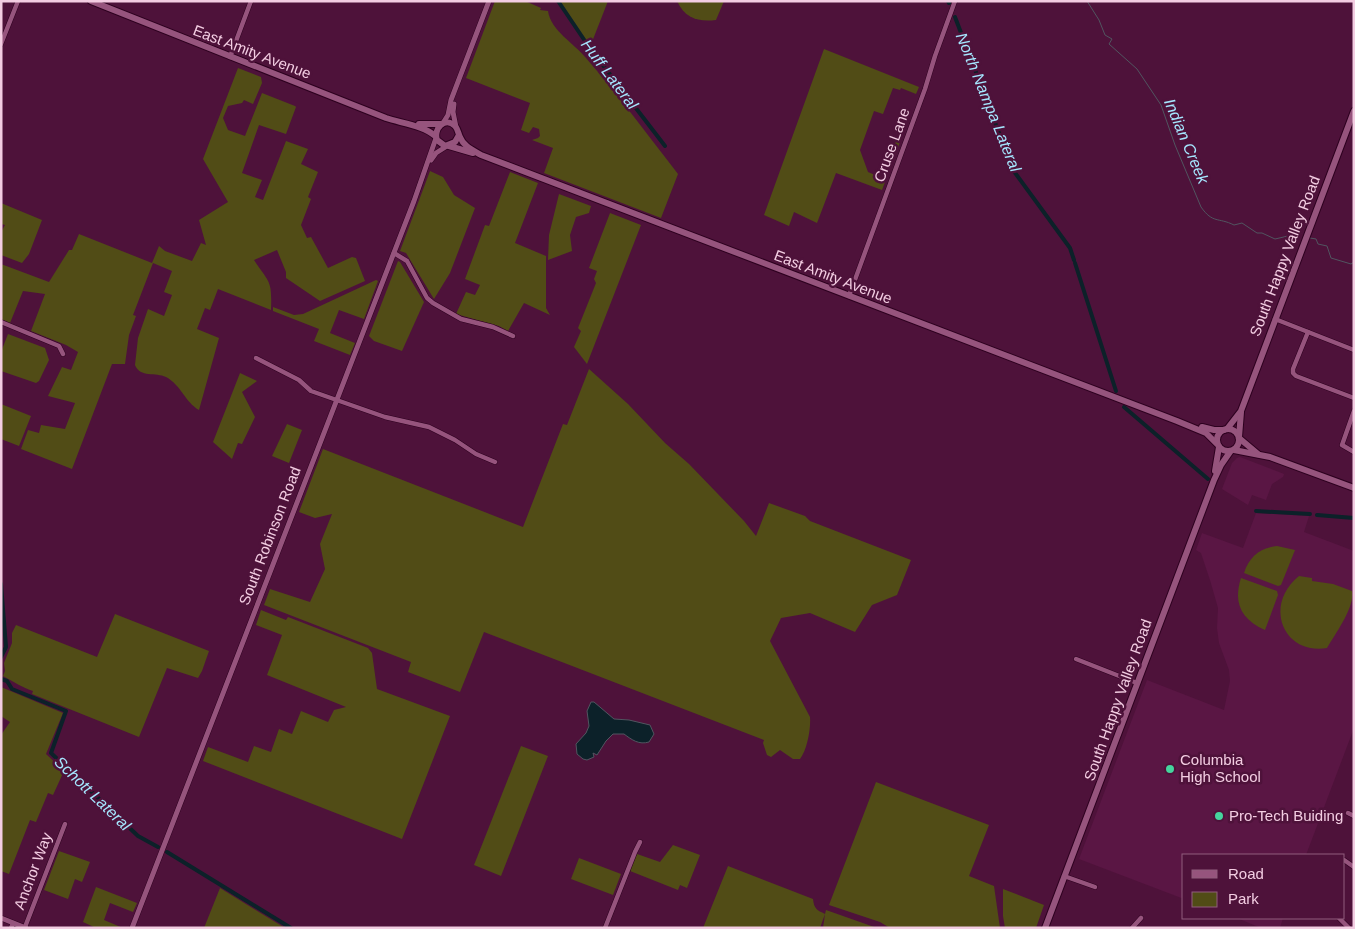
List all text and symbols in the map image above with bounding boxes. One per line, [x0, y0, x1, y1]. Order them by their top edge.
street label: East Amity Avenue [191, 21, 313, 82]
water label: North Nampa Lateral [953, 30, 1024, 175]
water label: Huff Lateral [578, 36, 642, 113]
water label: Indian Creek [1161, 96, 1212, 187]
street label: Cruse Lane [870, 105, 913, 184]
street label: South Happy Valley Road [1246, 173, 1323, 339]
street label: East Amity Avenue [772, 246, 894, 307]
street label: South Robinson Road [235, 464, 304, 607]
street label: South Happy Valley Road [1080, 617, 1155, 783]
place label: Columbia High School [1180, 751, 1261, 785]
water label: Schott Lateral [51, 753, 134, 834]
marker: Columbia High School [1164, 763, 1176, 775]
place label: Pro-Tech Buiding [1229, 807, 1343, 824]
marker: Pro-Tech Buiding [1213, 810, 1225, 822]
street label: Anchor Way [10, 829, 55, 912]
legend [1182, 854, 1345, 919]
text: Road [1228, 865, 1264, 882]
text: Park [1228, 890, 1259, 907]

